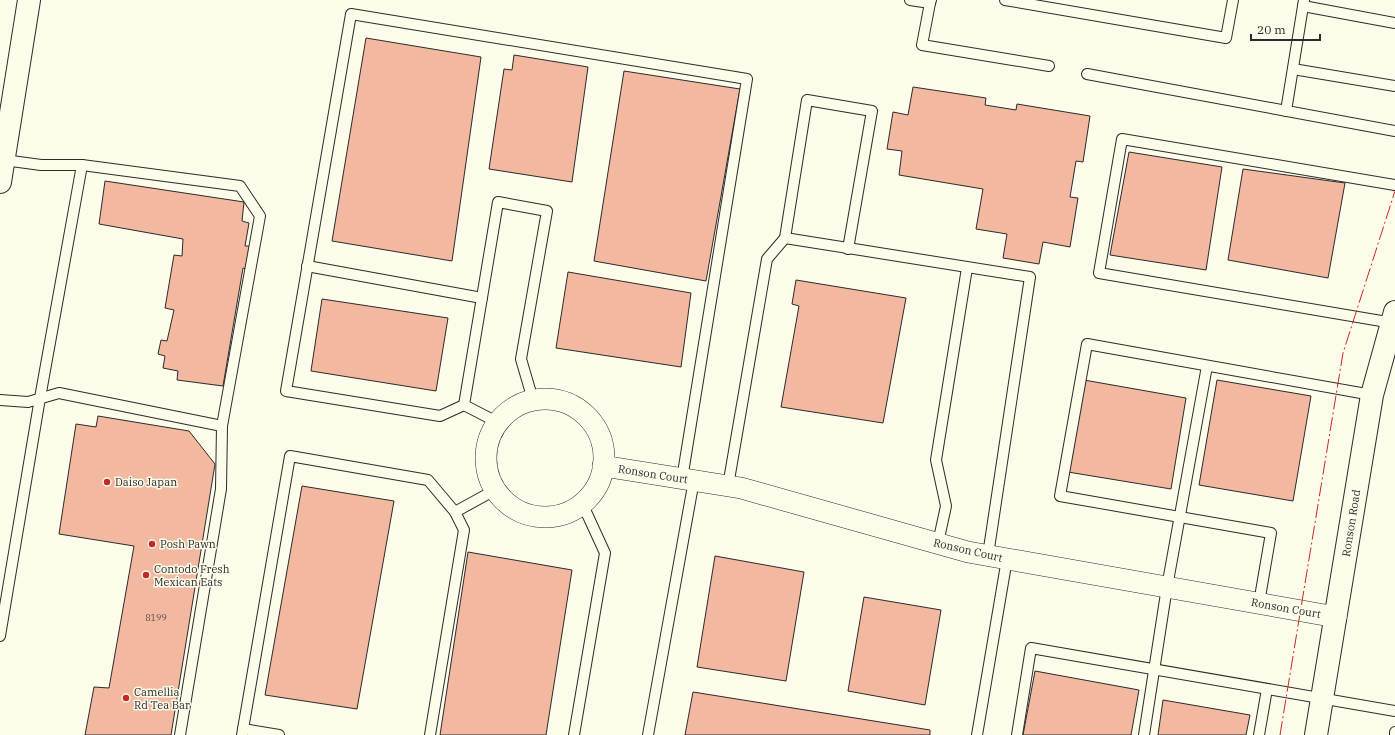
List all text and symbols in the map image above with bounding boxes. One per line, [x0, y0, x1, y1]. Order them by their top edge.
scale bar [1251, 16, 1320, 42]
text: 20 m [1257, 22, 1286, 37]
street label: Ronson Court [617, 462, 689, 486]
place label: Daiso Japan [115, 475, 177, 489]
marker: Daiso Japan [102, 477, 112, 487]
street label: Ronson Road [1339, 488, 1363, 558]
street label: Ronson Court [932, 535, 1004, 565]
place label: Posh Pawn [160, 537, 216, 551]
marker: Posh Pawn [147, 539, 157, 549]
place label: Contodo Fresh Mexican Eats [154, 562, 230, 589]
marker: Contodo Fresh Mexican Eats [141, 570, 151, 580]
street label: Ronson Court [1250, 595, 1322, 621]
house number: 8199 [145, 612, 167, 623]
place label: Camellia Rd Tea Bar [134, 685, 190, 712]
marker: Camellia Rd Tea Bar [121, 693, 131, 703]

